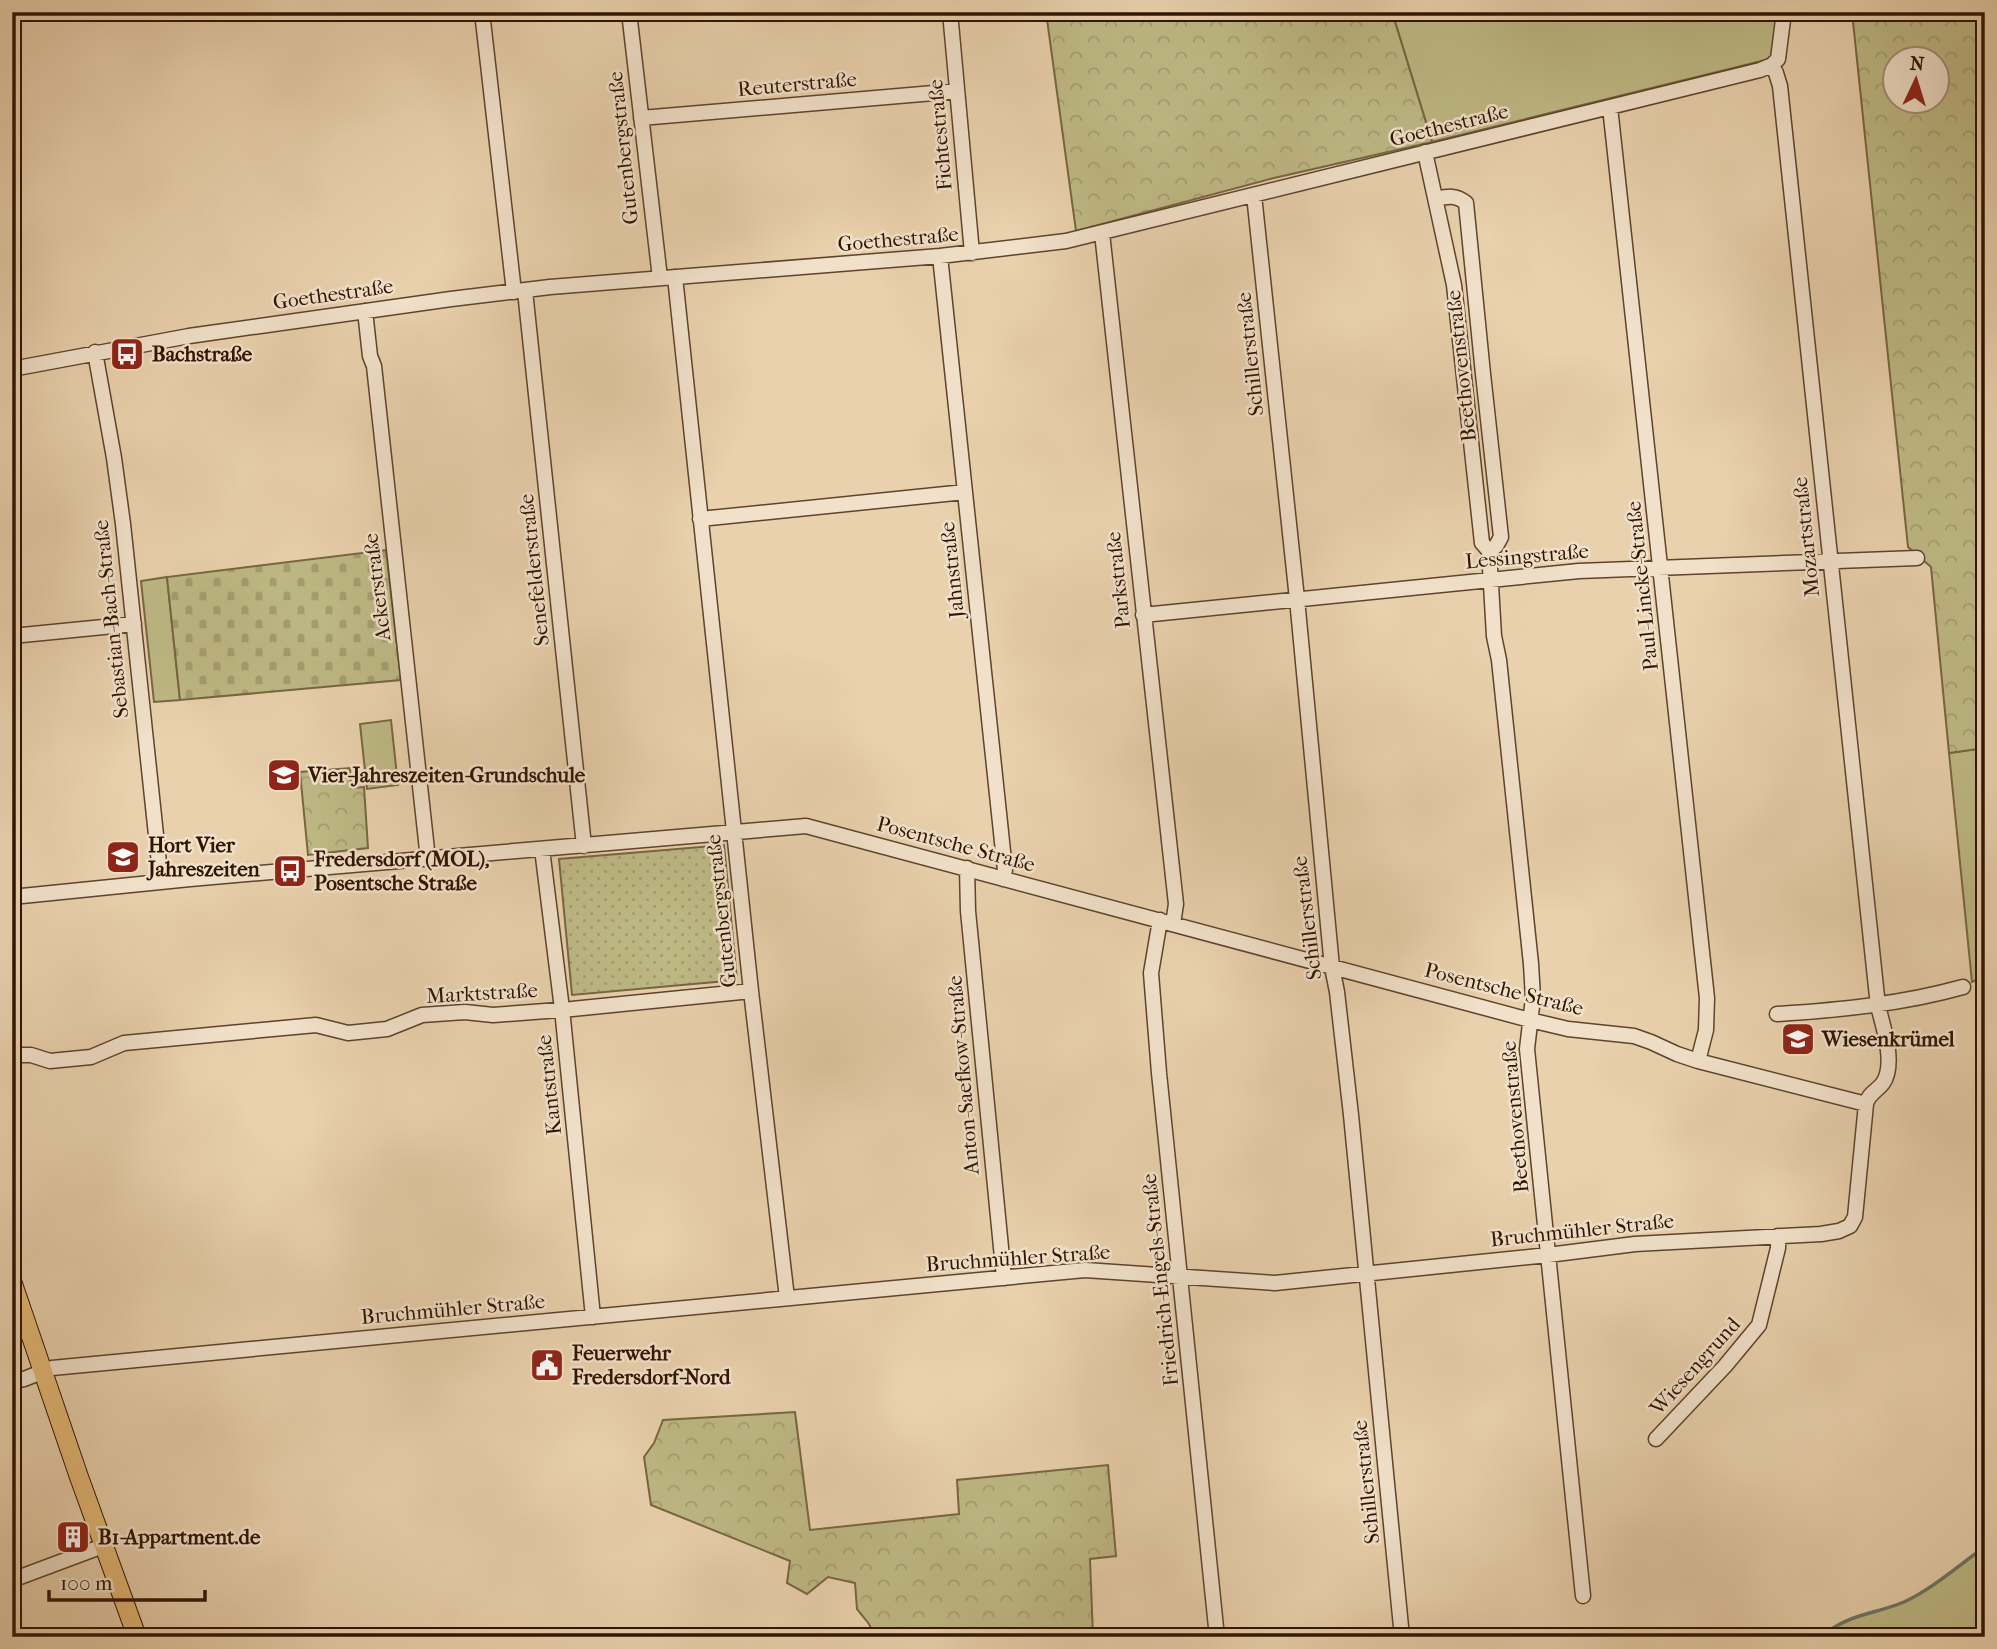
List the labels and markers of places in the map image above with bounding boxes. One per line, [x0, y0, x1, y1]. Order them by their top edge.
bus stop icon: Bachstraße [108, 335, 146, 373]
place label: Bachstraße [152, 342, 253, 366]
school or university icon: Vier-Jahreszeiten-Grundschule [265, 756, 303, 794]
place label: Vier-Jahreszeiten-Grundschule [307, 763, 586, 787]
place label: Hort Vier Jahreszeiten [146, 833, 261, 881]
school or university icon: Hort Vier Jahreszeiten [104, 838, 142, 876]
place label: Fredersdorf (MOL), Posentsche Straße [313, 847, 489, 895]
bus stop icon: Fredersdorf (MOL), Posentsche Straße [271, 852, 309, 890]
school or university icon: Wiesenkrümel [1779, 1020, 1817, 1058]
place label: Wiesenkrümel [1821, 1027, 1955, 1051]
place label: Feuerwehr Fredersdorf-Nord [571, 1341, 731, 1389]
public building icon: Feuerwehr Fredersdorf-Nord [528, 1346, 566, 1384]
building icon: B1-Appartment.de [54, 1518, 92, 1556]
place label: B1-Appartment.de [98, 1525, 261, 1549]

